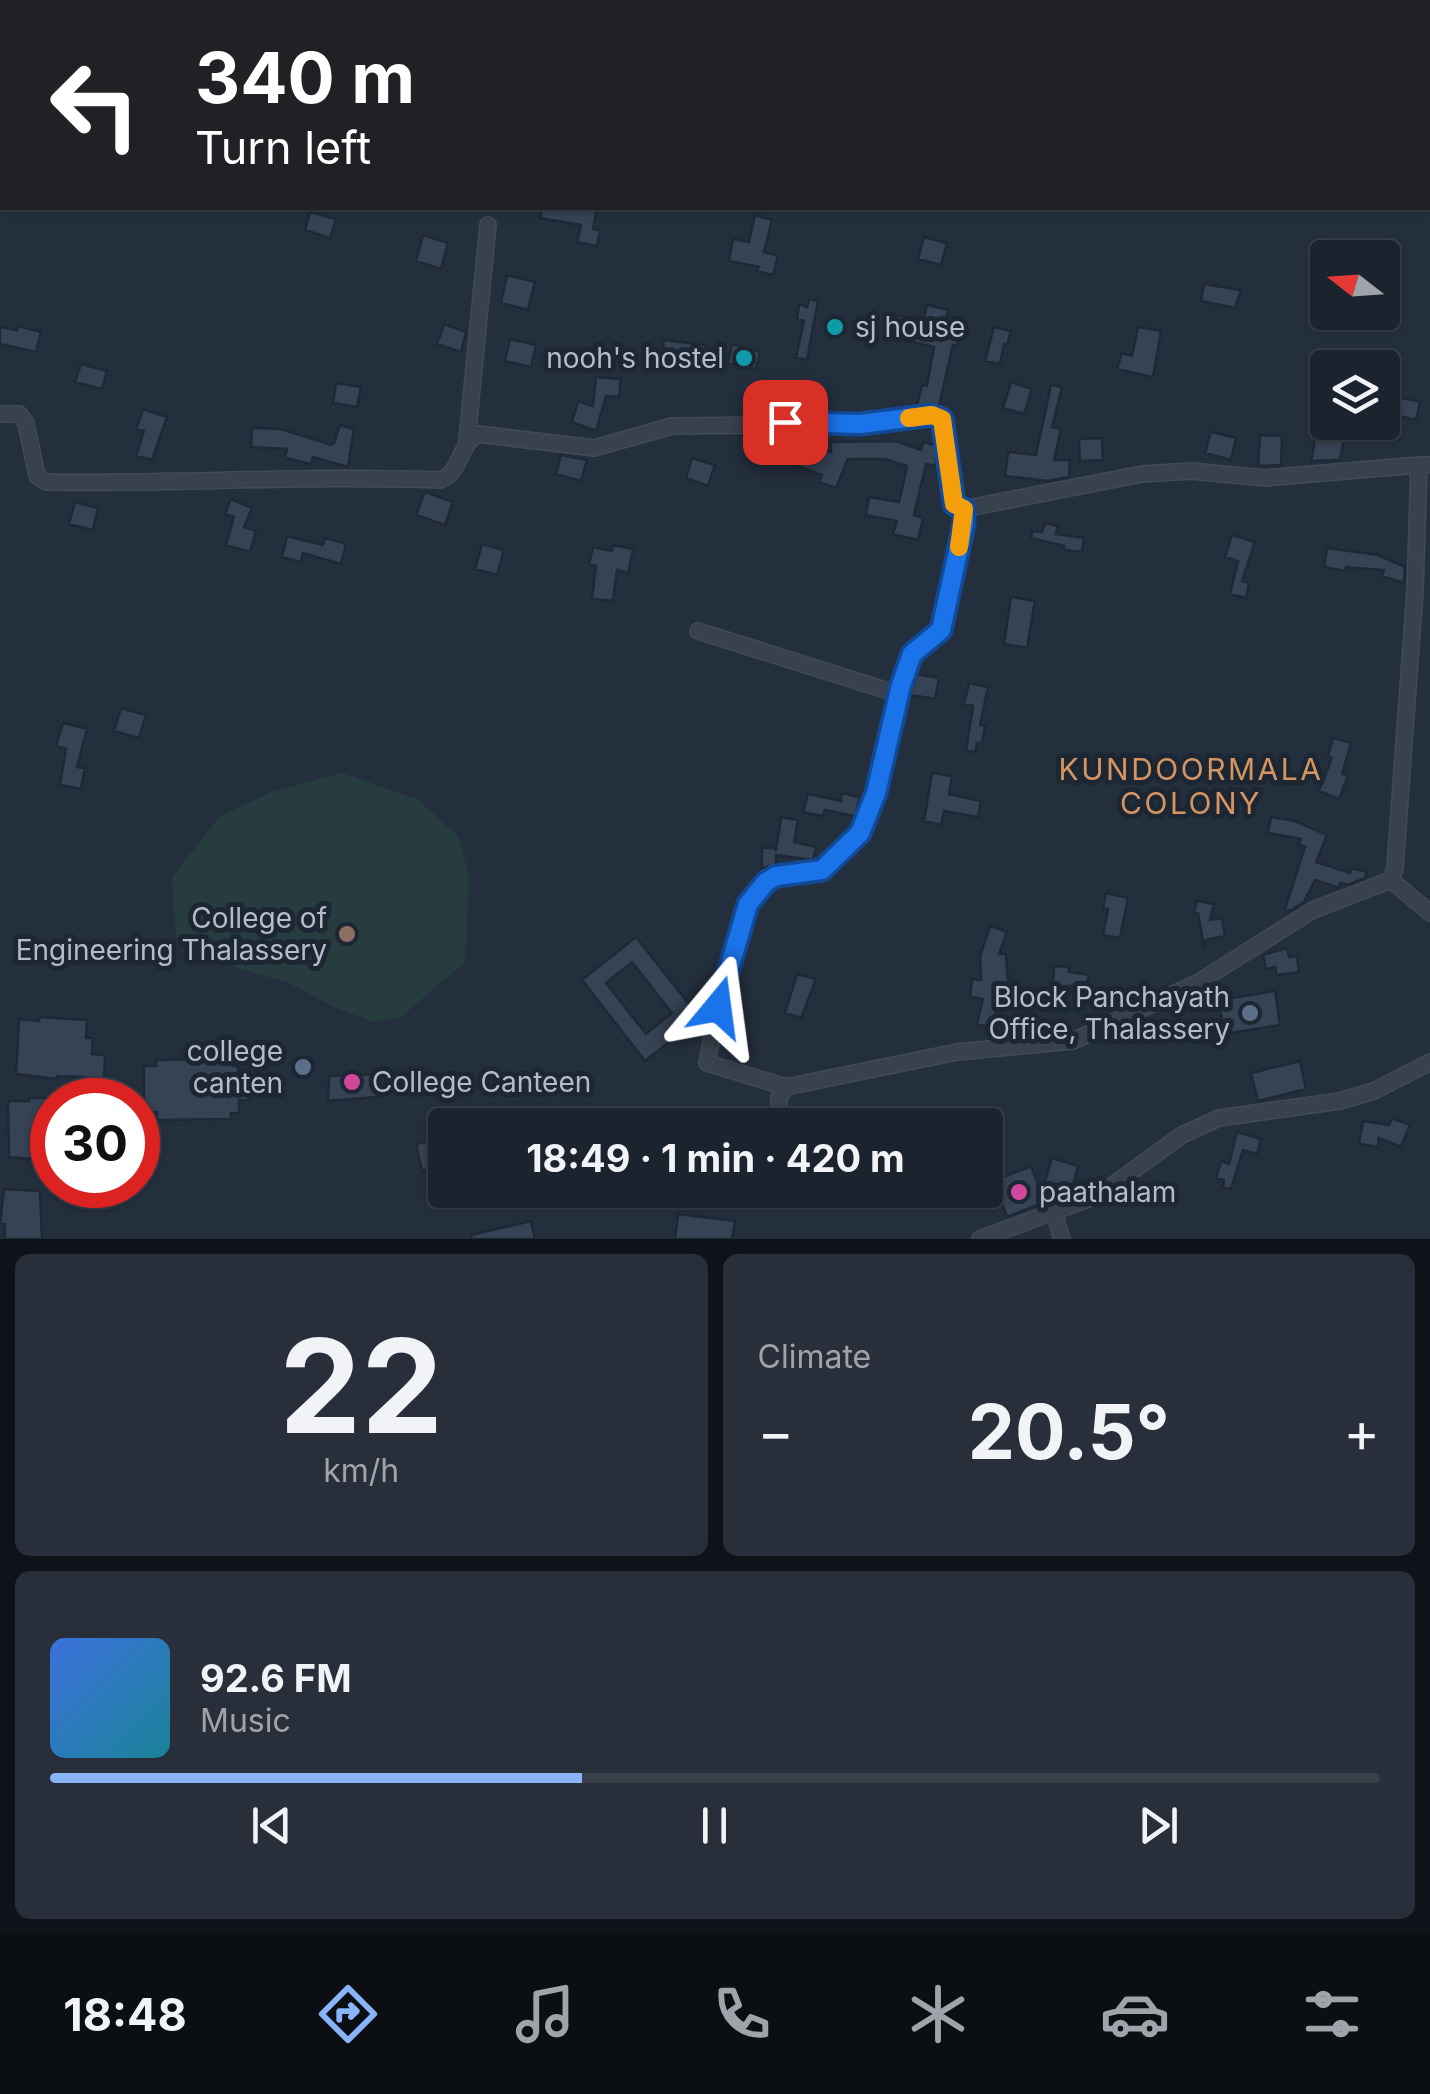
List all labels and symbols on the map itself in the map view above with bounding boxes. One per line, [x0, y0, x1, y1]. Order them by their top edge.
north arrow [1310, 240, 1400, 330]
place label: sj house [855, 310, 965, 344]
marker: sj house [824, 316, 846, 338]
place label: nooh's hostel [546, 341, 724, 375]
marker: nooh's hostel [733, 347, 755, 369]
pin [743, 380, 828, 465]
district label: KUNDOORMALA COLONY [1059, 751, 1323, 821]
place label: College of Engineering Thalassery [16, 901, 327, 967]
marker: College of Engineering Thalassery [336, 923, 358, 945]
position arrow [666, 955, 770, 1059]
place label: Block Panchayath Office, Thalassery [988, 980, 1230, 1046]
marker: Block Panchayath Office, Thalassery [1239, 1002, 1261, 1024]
place label: college canten [187, 1034, 283, 1100]
marker: college canten [292, 1056, 314, 1078]
place label: College Canteen [372, 1065, 591, 1099]
marker: College Canteen [341, 1071, 363, 1093]
speed limit sign: 30 [30, 1078, 160, 1208]
place label: paathalam [1039, 1175, 1176, 1209]
marker: paathalam [1008, 1181, 1030, 1203]

